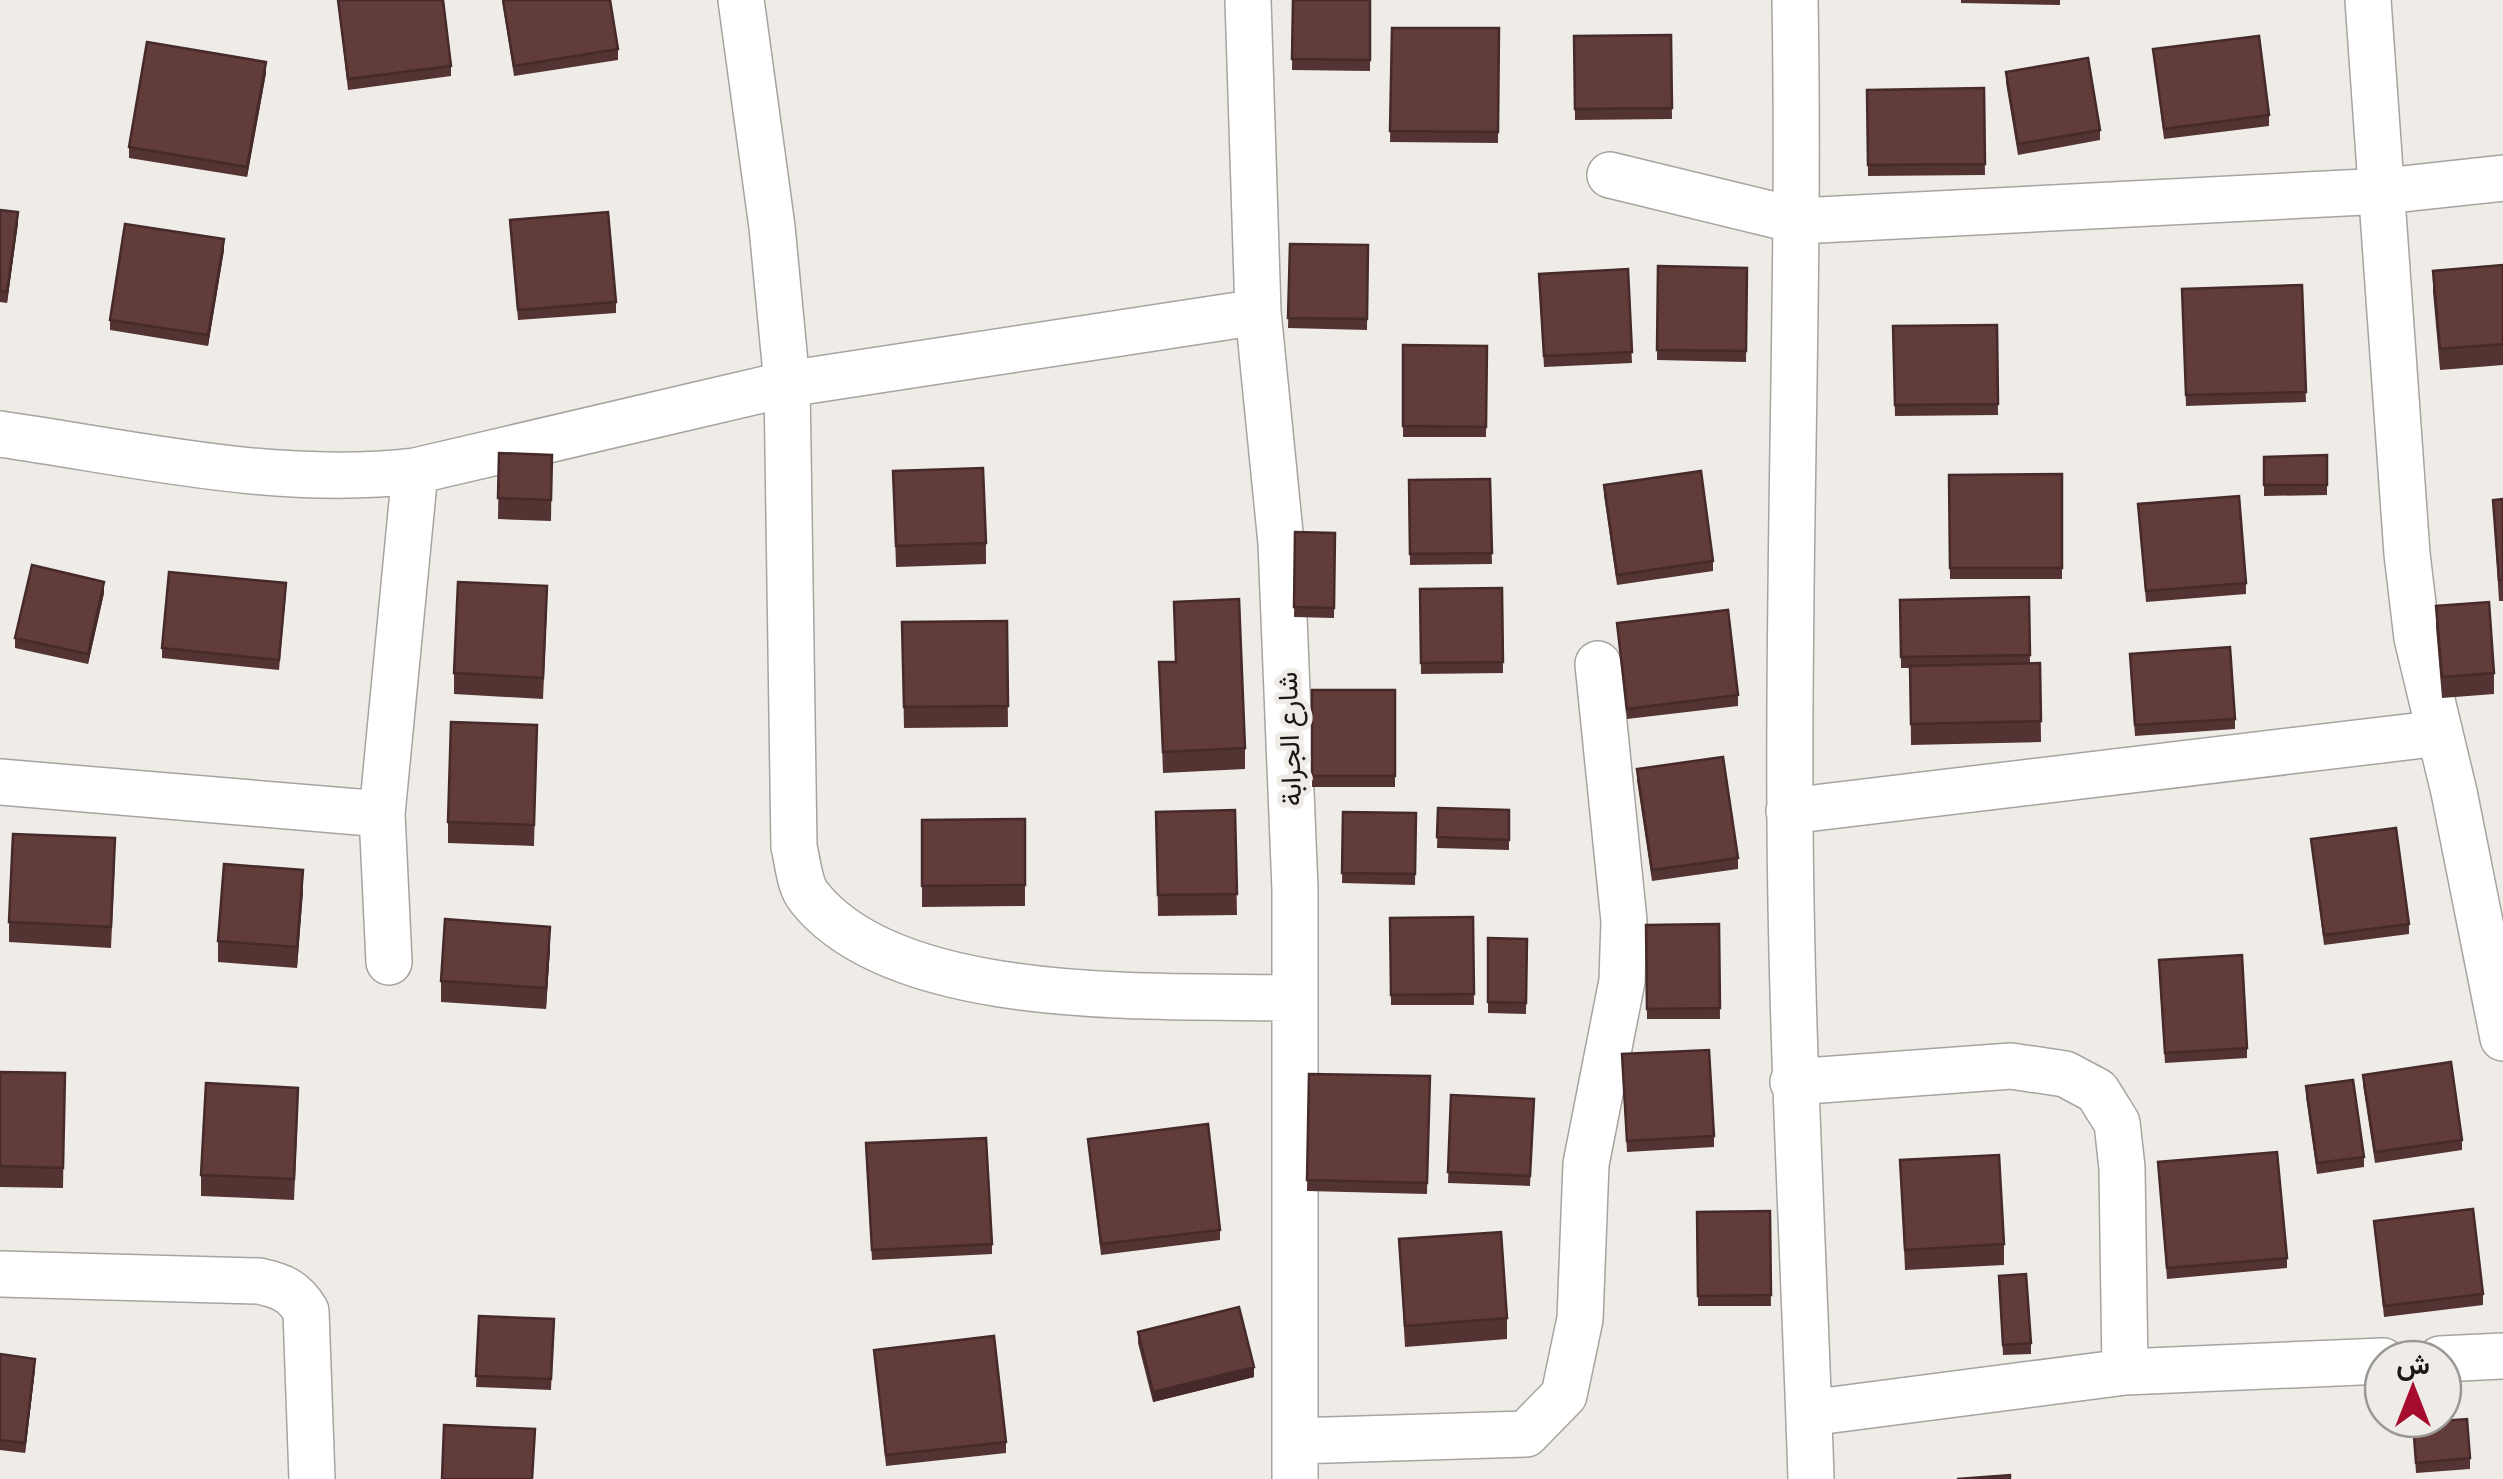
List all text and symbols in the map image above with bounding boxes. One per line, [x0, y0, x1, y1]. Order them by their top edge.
street label: شارع الجرابة [1272, 671, 1312, 807]
north arrow [2363, 1339, 2463, 1439]
text: ش [2396, 1349, 2430, 1385]

